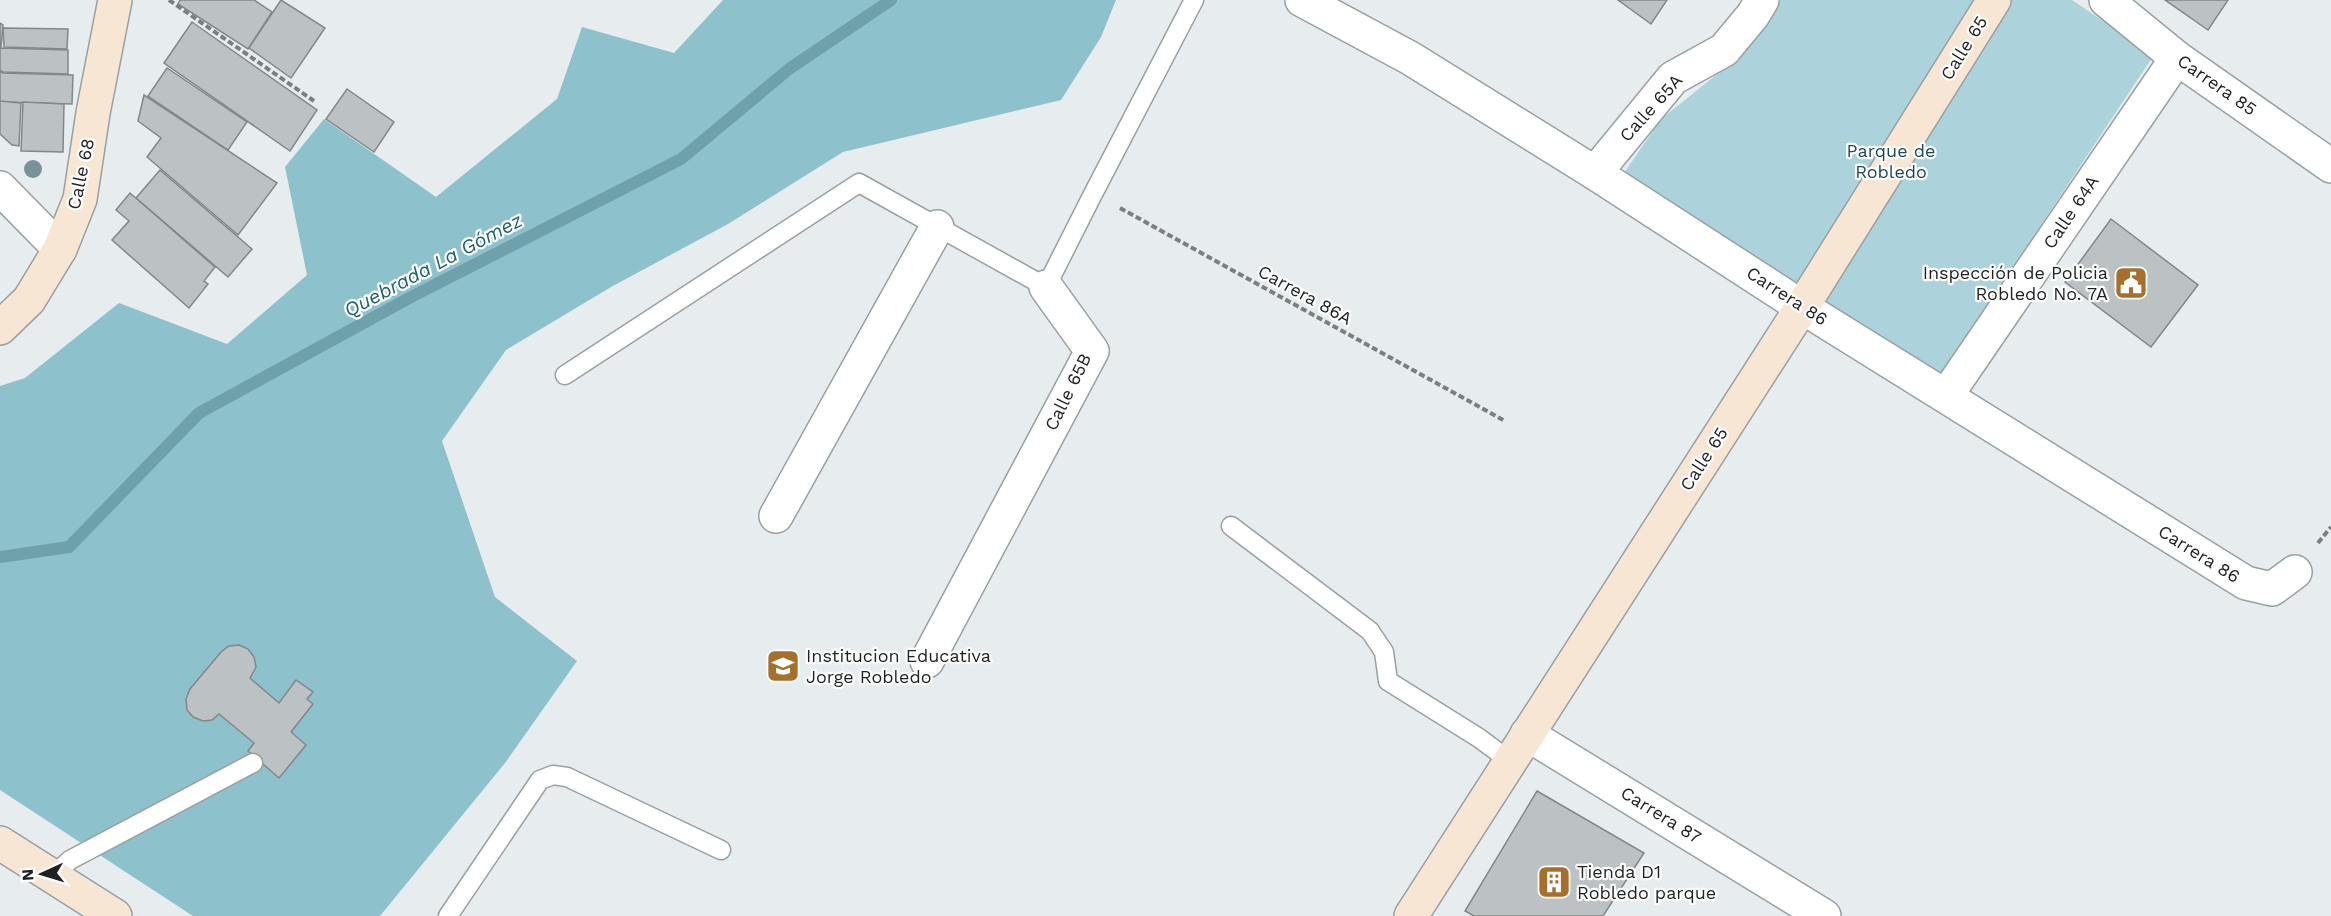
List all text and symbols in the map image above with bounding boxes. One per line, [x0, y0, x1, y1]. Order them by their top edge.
street label: Calle 65 [1936, 12, 1991, 84]
street label: Carrera 85 [2174, 50, 2261, 120]
street label: Calle 65A [1615, 70, 1686, 146]
street label: Calle 68 [63, 136, 98, 211]
park label: Parque de Robledo [1847, 140, 1935, 182]
street label: Calle 64A [2038, 171, 2103, 252]
water label: Quebrada La Gómez [340, 207, 527, 322]
street label: Carrera 86A [1255, 260, 1356, 329]
street label: Carrera 86 [1743, 262, 1832, 330]
place label: Inspección de Policia Robledo No. 7A [1923, 262, 2108, 304]
public building icon: Inspección de Policia Robledo No. 7A [2113, 265, 2149, 301]
street label: Calle 65B [1040, 350, 1095, 434]
street label: Calle 65 [1675, 423, 1732, 494]
street label: Carrera 86 [2155, 520, 2244, 587]
place label: Institucion Educativa Jorge Robledo [806, 645, 991, 687]
school or university icon: Institucion Educativa Jorge Robledo [765, 648, 801, 684]
street label: Carrera 87 [1617, 782, 1705, 848]
north arrow [12, 844, 72, 904]
place label: Tienda D1 Robledo parque [1577, 861, 1716, 903]
building icon: Tienda D1 Robledo parque [1536, 864, 1572, 900]
text: N [18, 868, 37, 882]

